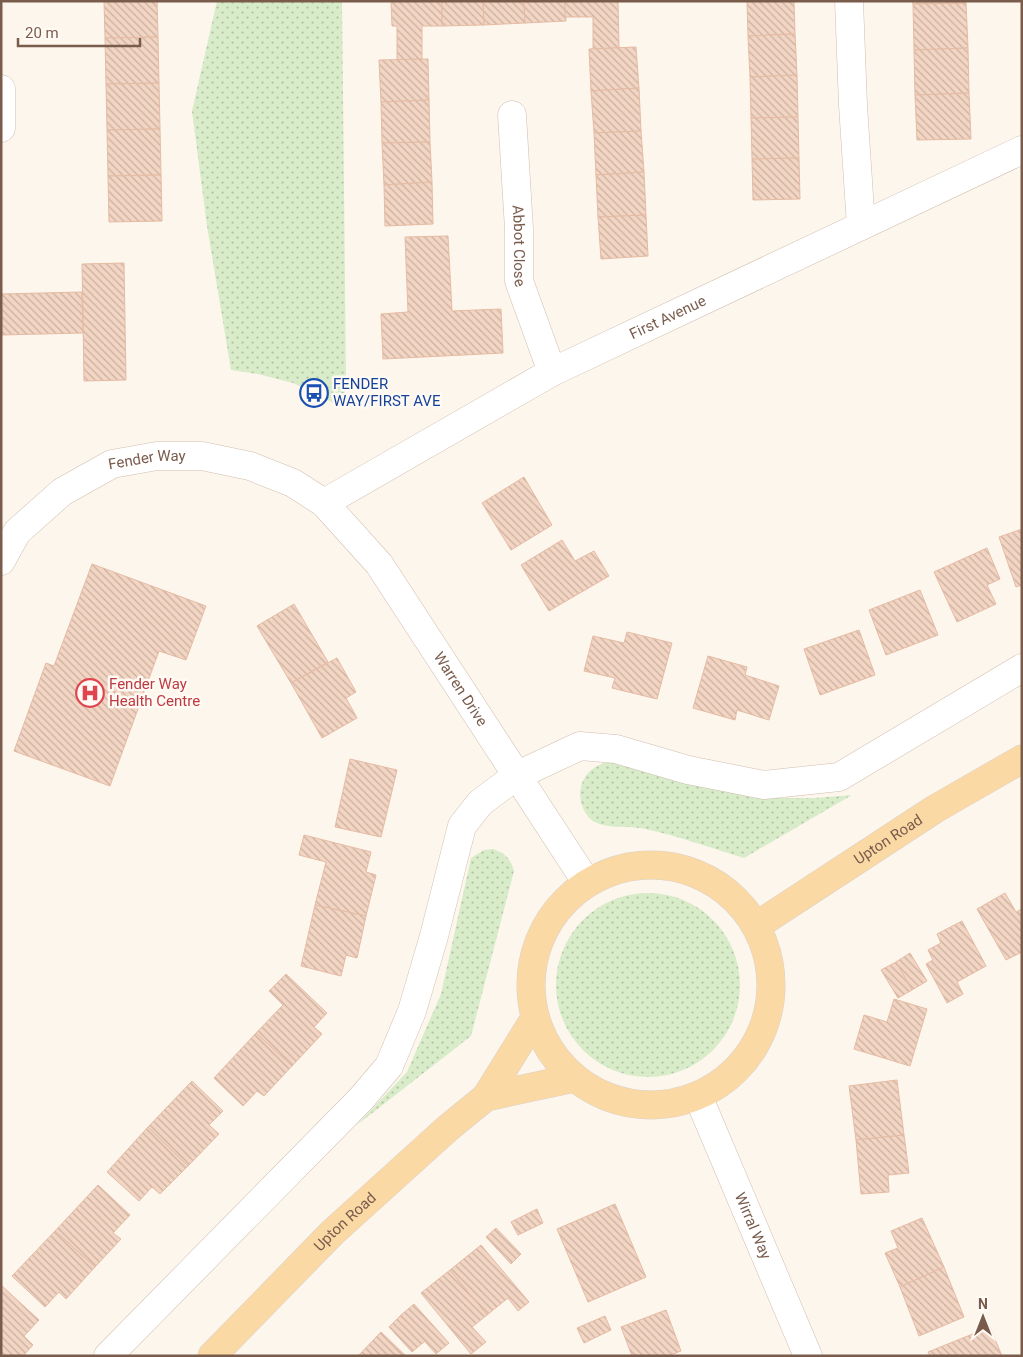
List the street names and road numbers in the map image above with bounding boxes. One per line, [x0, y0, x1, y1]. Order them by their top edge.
street label: Abbot Close [509, 204, 529, 289]
street label: First Avenue [627, 292, 709, 343]
street label: Fender Way [107, 447, 186, 473]
street label: Warren Drive [430, 649, 491, 730]
street label: Upton Road [851, 811, 926, 868]
street label: Upton Road [310, 1189, 380, 1255]
street label: Wirral Way [731, 1190, 775, 1262]

